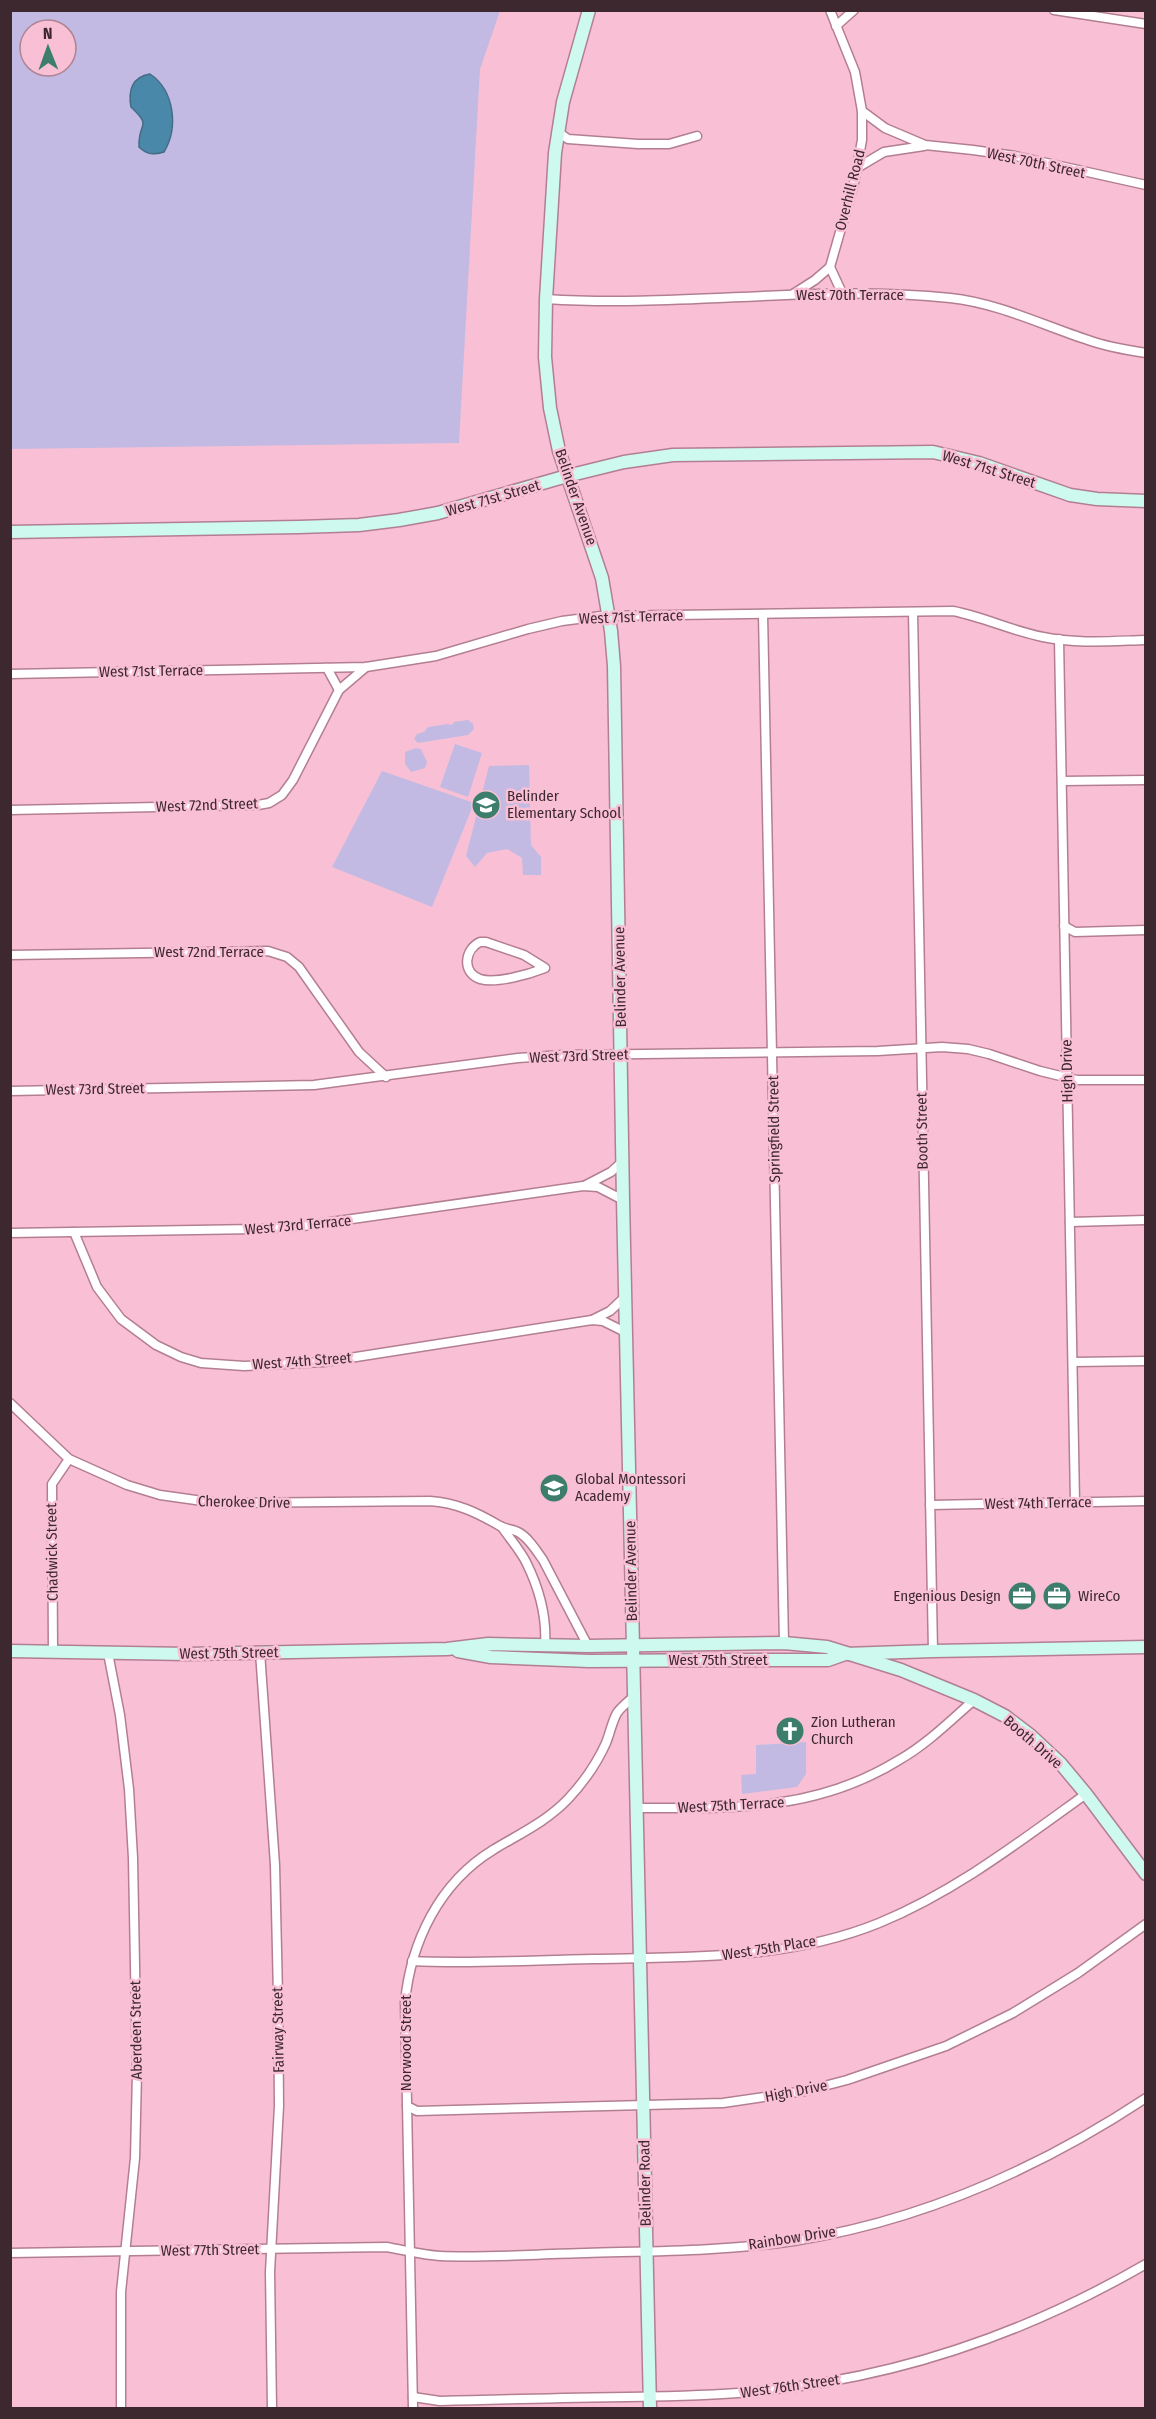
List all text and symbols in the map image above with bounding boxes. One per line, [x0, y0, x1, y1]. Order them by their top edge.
north arrow [18, 18, 78, 78]
text: N [43, 24, 53, 43]
street label: West 70th Street [985, 144, 1087, 182]
street label: Overhill Road [831, 148, 869, 232]
street label: West 70th Terrace [796, 286, 904, 304]
street label: West 71st Street [940, 446, 1038, 492]
street label: Belinder Avenue [551, 447, 601, 547]
street label: West 71st Street [444, 476, 542, 520]
street label: West 71st Terrace [579, 606, 683, 628]
street label: West 71st Terrace [99, 661, 203, 681]
place label: Belinder Elementary School [507, 787, 621, 822]
school or university icon: Belinder Elementary School [470, 789, 502, 821]
street label: West 72nd Street [156, 794, 258, 816]
street label: Belinder Avenue [610, 927, 630, 1027]
street label: West 72nd Terrace [154, 943, 264, 961]
street label: High Drive [1057, 1039, 1077, 1103]
street label: West 73rd Street [529, 1045, 629, 1067]
street label: Springfield Street [764, 1075, 784, 1183]
street label: West 73rd Street [45, 1079, 145, 1099]
street label: Booth Street [912, 1092, 932, 1170]
street label: West 73rd Terrace [244, 1211, 352, 1239]
street label: West 74th Street [252, 1349, 352, 1373]
place label: Global Montessori Academy [575, 1470, 686, 1505]
school or university icon: Global Montessori Academy [538, 1472, 570, 1504]
street label: Cherokee Drive [198, 1492, 290, 1512]
street label: West 74th Terrace [984, 1493, 1092, 1513]
street label: Chadwick Street [42, 1503, 62, 1601]
street label: Belinder Avenue [621, 1521, 641, 1621]
office icon: Engenious Design [1006, 1580, 1038, 1612]
office icon: WireCo [1041, 1580, 1073, 1612]
place label: Engenious Design [893, 1587, 1001, 1605]
place label: WireCo [1078, 1587, 1121, 1605]
street label: West 75th Street [179, 1643, 279, 1663]
street label: West 75th Street [668, 1651, 768, 1669]
street label: Booth Drive [1000, 1712, 1066, 1772]
place label: Zion Lutheran Church [811, 1713, 896, 1748]
church icon: Zion Lutheran Church [774, 1715, 806, 1747]
street label: West 75th Terrace [677, 1793, 785, 1817]
street label: West 75th Place [721, 1932, 817, 1964]
street label: Aberdeen Street [126, 1980, 146, 2080]
street label: Fairway Street [268, 1987, 288, 2073]
street label: Norwood Street [397, 1995, 415, 2091]
street label: High Drive [763, 2076, 829, 2106]
street label: Belinder Road [635, 2140, 655, 2226]
street label: Rainbow Drive [747, 2222, 837, 2254]
street label: West 77th Street [160, 2240, 260, 2260]
street label: West 76th Street [739, 2370, 841, 2402]

